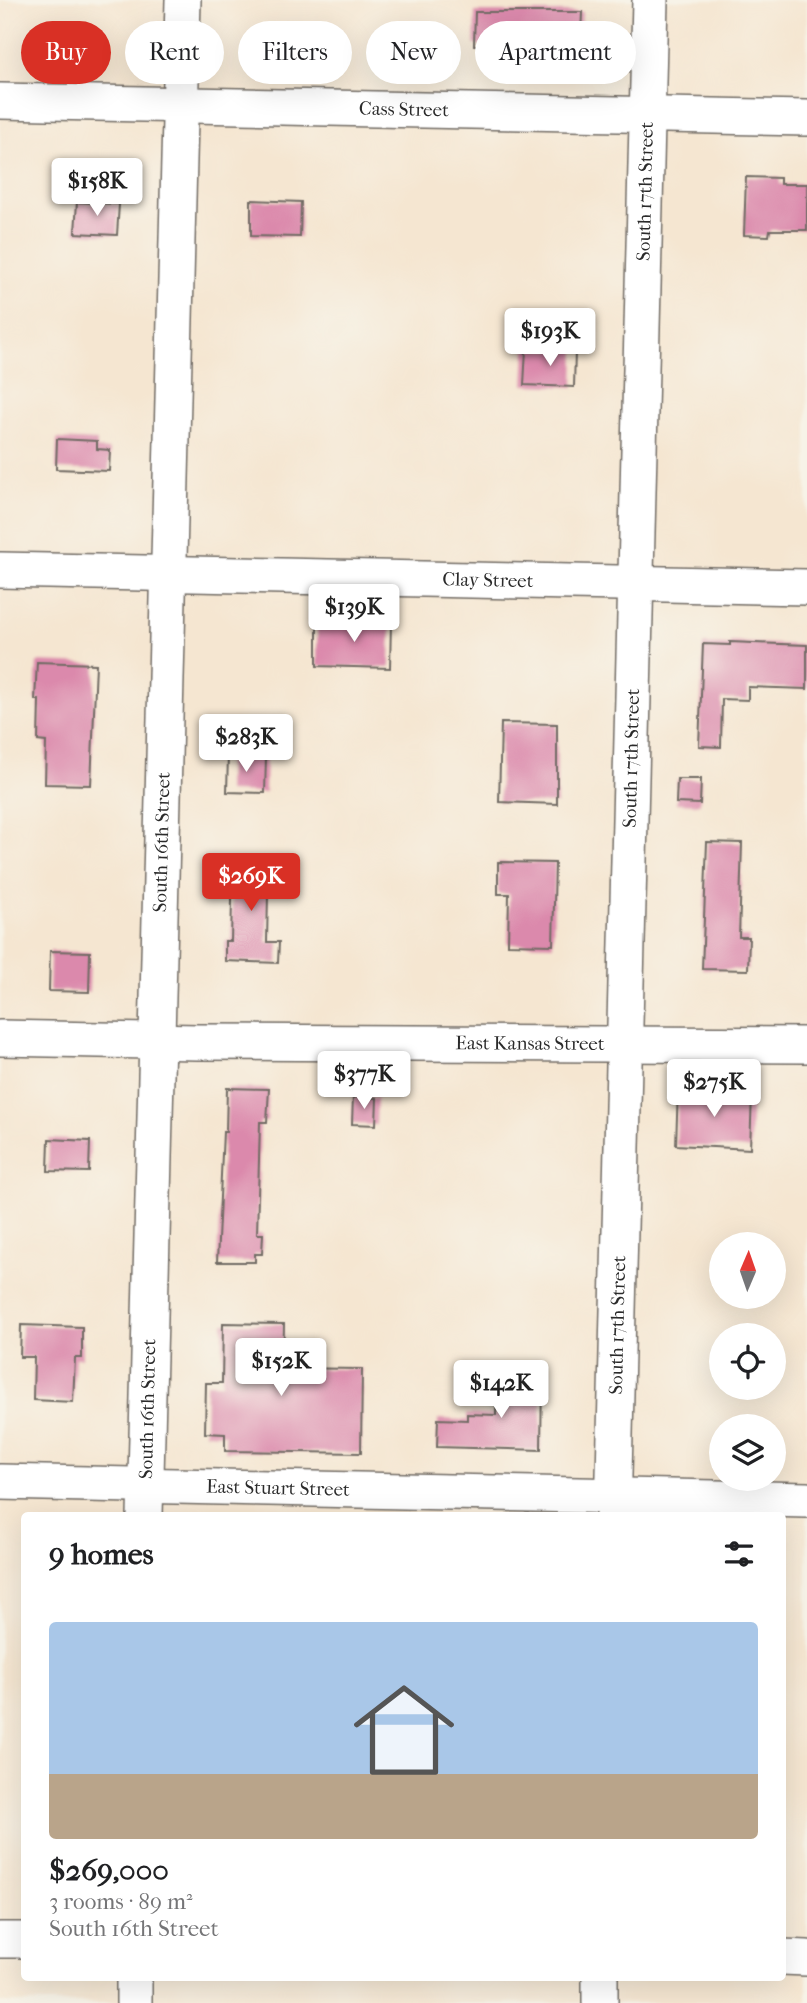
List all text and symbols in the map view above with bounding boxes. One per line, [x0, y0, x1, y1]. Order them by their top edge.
chip: Buy [21, 21, 111, 84]
chip: Rent [125, 21, 224, 84]
chip: Filters [238, 21, 352, 84]
chip: New [366, 21, 461, 84]
chip: Apartment [475, 21, 636, 84]
street label: Cass Street [359, 98, 449, 121]
street label: South 17th Street [633, 121, 658, 261]
pin: $158K [48, 158, 146, 218]
text: $158K [68, 167, 127, 194]
pin: $193K [501, 308, 599, 368]
text: $193K [520, 317, 580, 344]
street label: Clay Street [442, 568, 534, 592]
pin: $139K [305, 584, 403, 644]
text: $139K [324, 593, 384, 620]
street label: South 17th Street [619, 688, 644, 828]
pin: $283K [197, 714, 295, 774]
text: $283K [215, 723, 277, 750]
street label: South 16th Street [149, 772, 175, 913]
pin: $269K [202, 853, 300, 913]
text: $269K [218, 862, 284, 889]
street label: East Kansas Street [455, 1032, 605, 1055]
pin: $377K [315, 1052, 413, 1111]
text: $377K [333, 1060, 395, 1087]
pin: $275K [665, 1060, 763, 1119]
text: $275K [683, 1068, 745, 1095]
north arrow [709, 1232, 786, 1309]
map controls [709, 1232, 786, 1491]
street label: South 17th Street [605, 1255, 630, 1395]
button: locate [709, 1323, 786, 1400]
street label: South 16th Street [135, 1338, 160, 1479]
pin: $152K [232, 1338, 330, 1398]
text: $152K [251, 1347, 311, 1374]
pin: $142K [452, 1360, 550, 1420]
text: $142K [470, 1369, 533, 1396]
button: layers [709, 1414, 786, 1491]
street label: East Stuart Street [206, 1476, 350, 1501]
icon: filters [720, 1535, 758, 1573]
text: 9 homes [49, 1537, 154, 1572]
icon: home [341, 1667, 467, 1793]
text: $269,000 [49, 1853, 169, 1888]
text: 3 rooms · 89 m² [49, 1888, 193, 1915]
text: South 16th Street [49, 1915, 219, 1942]

